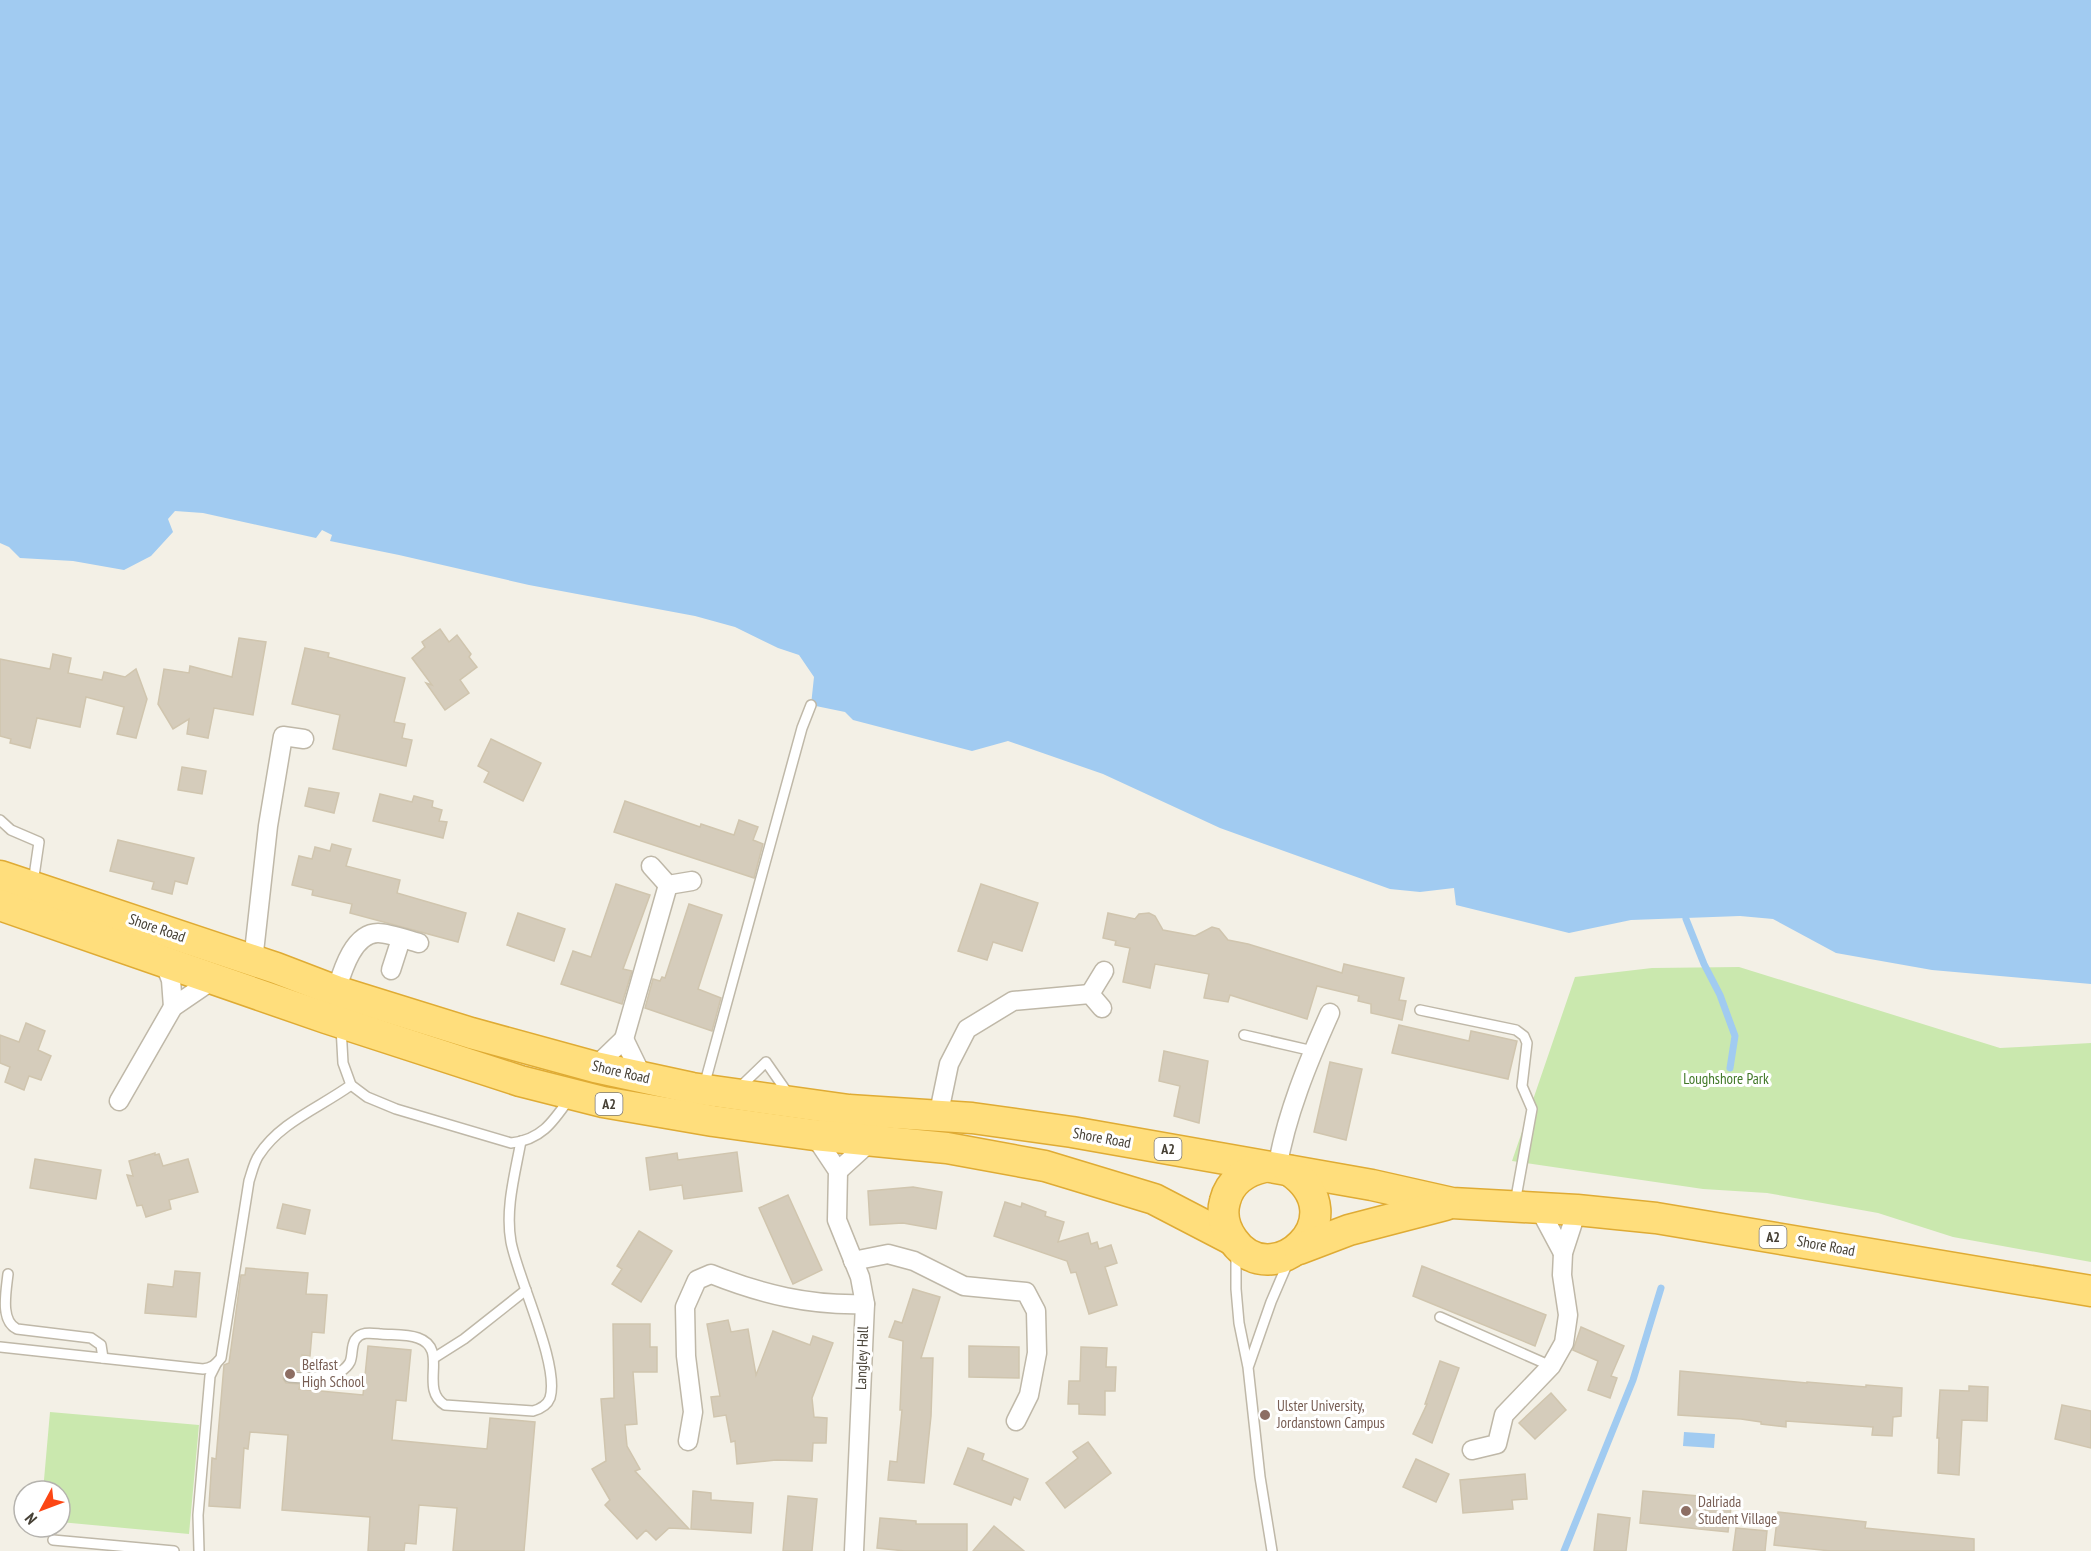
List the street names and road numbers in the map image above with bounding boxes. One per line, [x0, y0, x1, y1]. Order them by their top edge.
street label: Shore Road [126, 909, 188, 946]
street label: Shore Road [590, 1056, 652, 1087]
road number: A2 [596, 1093, 622, 1115]
street label: Shore Road [1072, 1123, 1133, 1152]
road number: A2 [1154, 1138, 1182, 1160]
road number: A2 [1760, 1226, 1786, 1248]
street label: Shore Road [1796, 1231, 1857, 1260]
street label: Langley Hall [851, 1325, 872, 1390]

